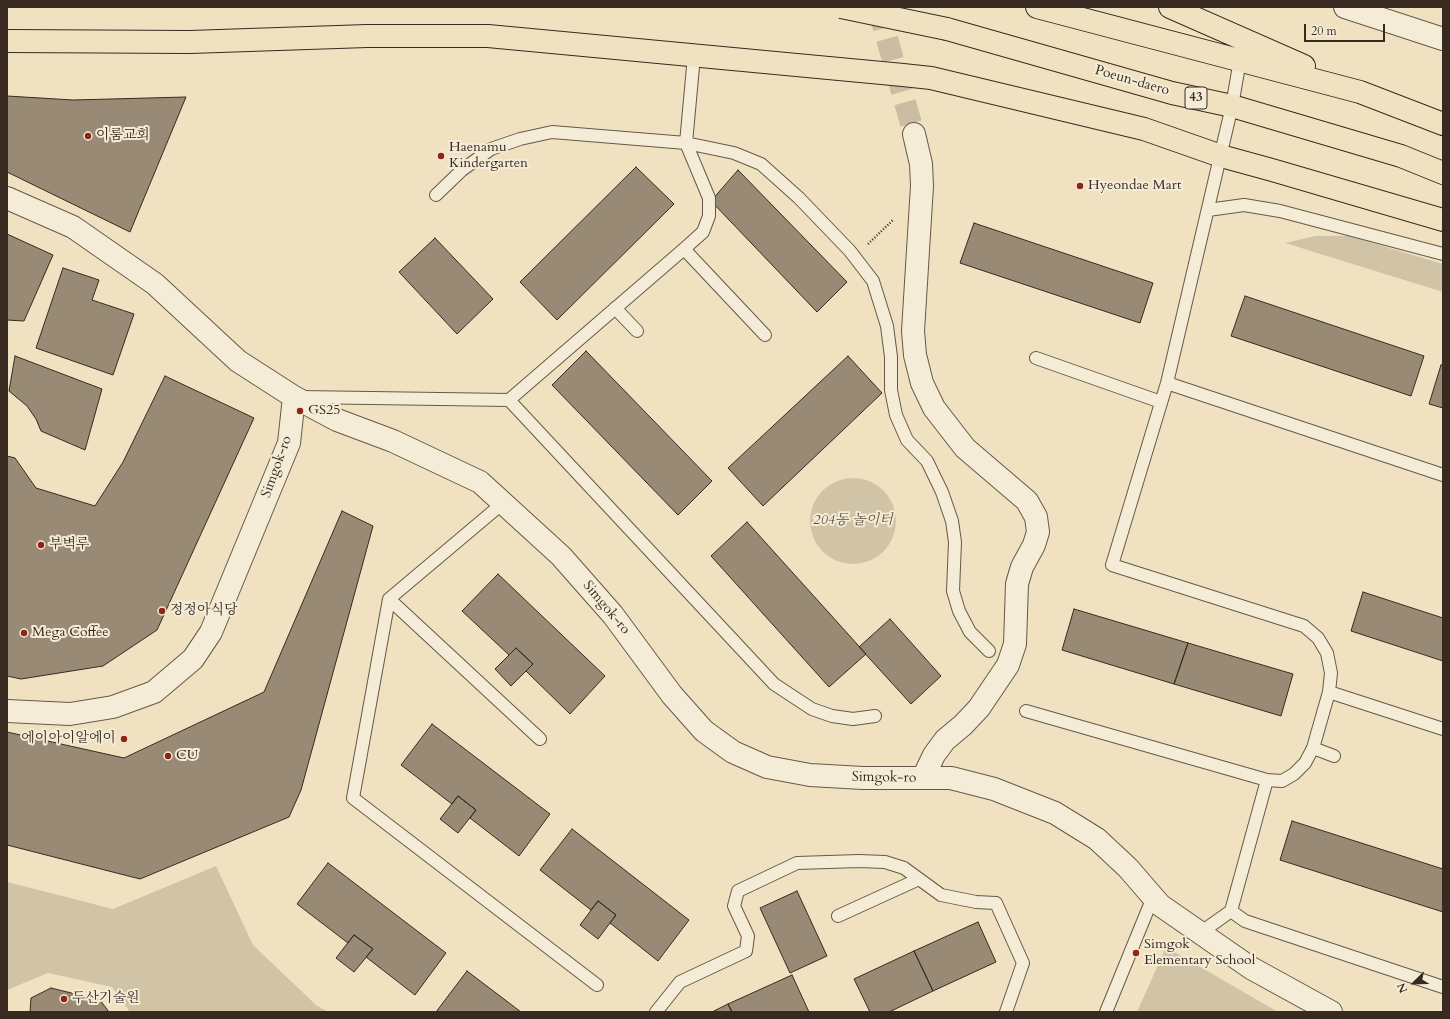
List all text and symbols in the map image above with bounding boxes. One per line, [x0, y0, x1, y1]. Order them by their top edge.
scale bar [1306, 16, 1387, 42]
text: 20 m [1311, 23, 1337, 39]
street label: Poeun-daero [1093, 62, 1171, 100]
road number: 43 [1185, 87, 1207, 109]
place label: 이룸교회 [96, 128, 150, 144]
marker: 이룸교회 [83, 131, 93, 141]
place label: Haenamu Kindergarten [449, 140, 528, 172]
marker: Haenamu Kindergarten [436, 151, 446, 161]
place label: Hyeondae Mart [1088, 178, 1181, 194]
marker: Hyeondae Mart [1075, 181, 1085, 191]
place label: GS25 [308, 403, 340, 419]
marker: GS25 [295, 406, 305, 416]
street label: Simgok-ro [258, 434, 296, 500]
park label: 204동 놀이터 [813, 513, 893, 529]
place label: 부벽루 [49, 537, 90, 553]
marker: 부벽루 [36, 540, 46, 550]
street label: Simgok-ro [579, 578, 633, 638]
place label: 정정아식당 [170, 603, 238, 619]
marker: 정정아식당 [157, 606, 167, 616]
place label: Mega Coffee [32, 625, 109, 641]
marker: Mega Coffee [19, 628, 29, 638]
place label: 에이아이알에이 [21, 731, 116, 747]
marker: 에이아이알에이 [119, 734, 129, 744]
place label: CU [176, 748, 198, 764]
marker: CU [163, 751, 173, 761]
street label: Simgok-ro [852, 769, 916, 787]
place label: Simgok Elementary School [1144, 937, 1255, 970]
marker: Simgok Elementary School [1131, 948, 1141, 958]
north arrow [1394, 963, 1434, 1003]
text: N [1394, 981, 1411, 995]
place label: 두산기술원 [72, 991, 140, 1007]
marker: 두산기술원 [59, 994, 69, 1004]

